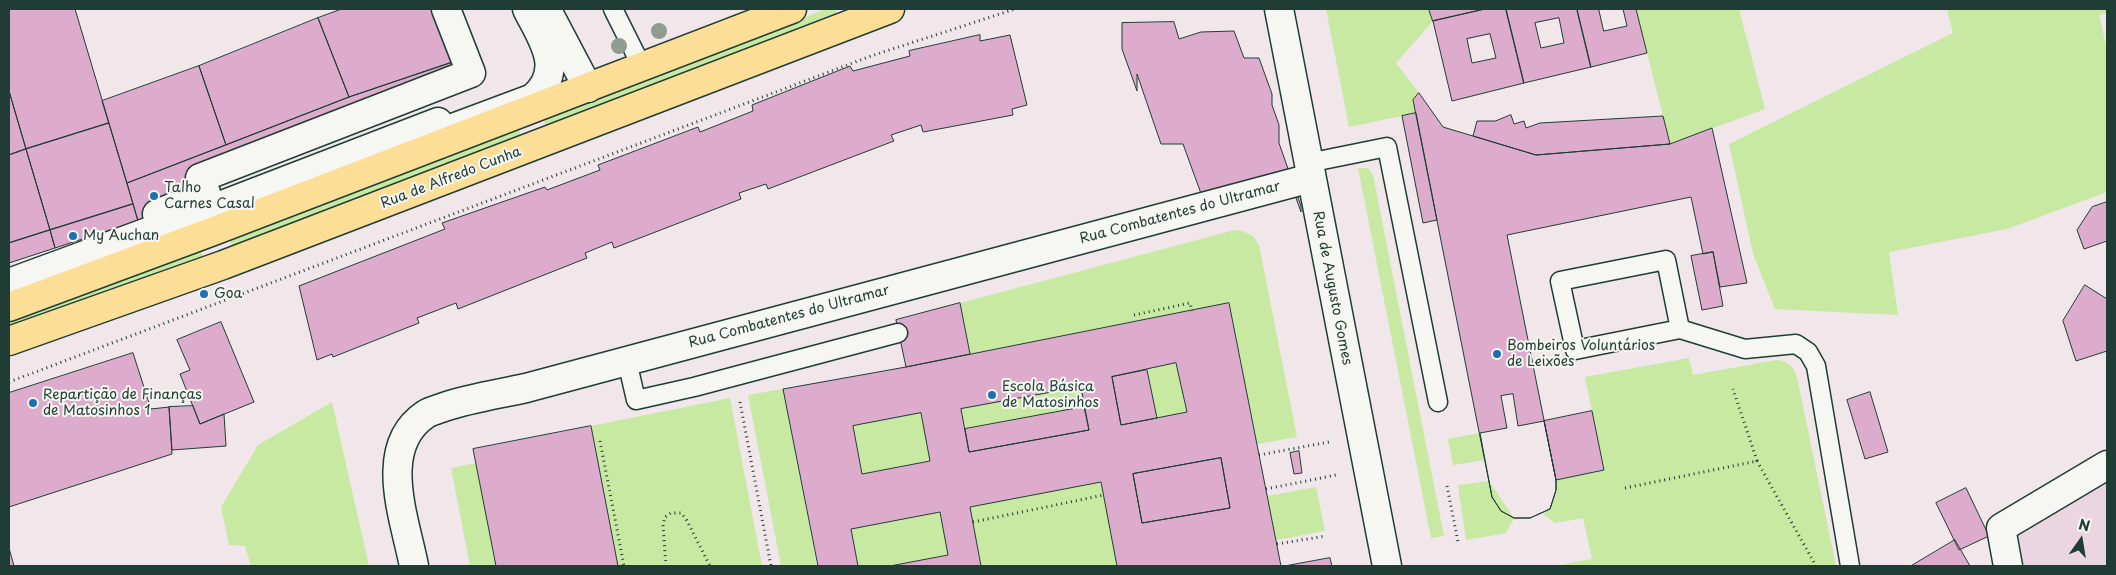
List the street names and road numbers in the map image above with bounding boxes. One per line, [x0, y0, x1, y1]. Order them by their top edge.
street label: Rua de Alfredo Cunha [378, 143, 524, 213]
street label: Rua Combatentes do Ultramar [1078, 178, 1282, 248]
street label: Rua de Augusto Gomes [1309, 210, 1355, 366]
street label: Rua Combatentes do Ultramar [687, 282, 891, 352]

